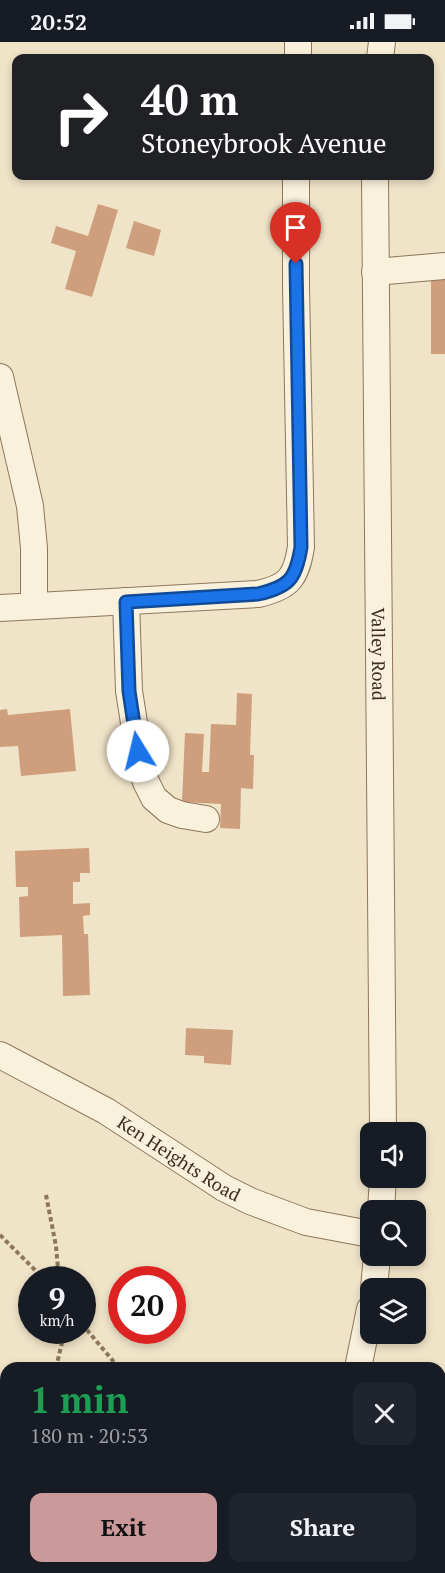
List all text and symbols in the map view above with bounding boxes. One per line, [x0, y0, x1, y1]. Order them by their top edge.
text: 20:52 [30, 7, 87, 36]
text: 40 m [141, 71, 239, 127]
icon: right [42, 78, 120, 156]
text: Stoneybrook Avenue [141, 125, 387, 161]
pin [270, 202, 321, 264]
icon: arrive [279, 211, 312, 244]
street label: Valley Road [367, 607, 391, 701]
position arrow [106, 719, 170, 783]
street label: Ken Heights Road [113, 1110, 245, 1206]
map controls [360, 1122, 426, 1344]
button: sound [360, 1122, 426, 1188]
button: search [360, 1200, 426, 1266]
speed limit sign: 20 [108, 1266, 186, 1344]
text: 9 [49, 1278, 65, 1318]
button: layers [360, 1278, 426, 1344]
text: km/h [40, 1310, 74, 1330]
text: 1 min [30, 1376, 128, 1423]
button: close [353, 1382, 416, 1445]
text: 180 m · 20:53 [30, 1422, 148, 1449]
button: Exit [30, 1493, 217, 1562]
button: Share [229, 1493, 416, 1562]

